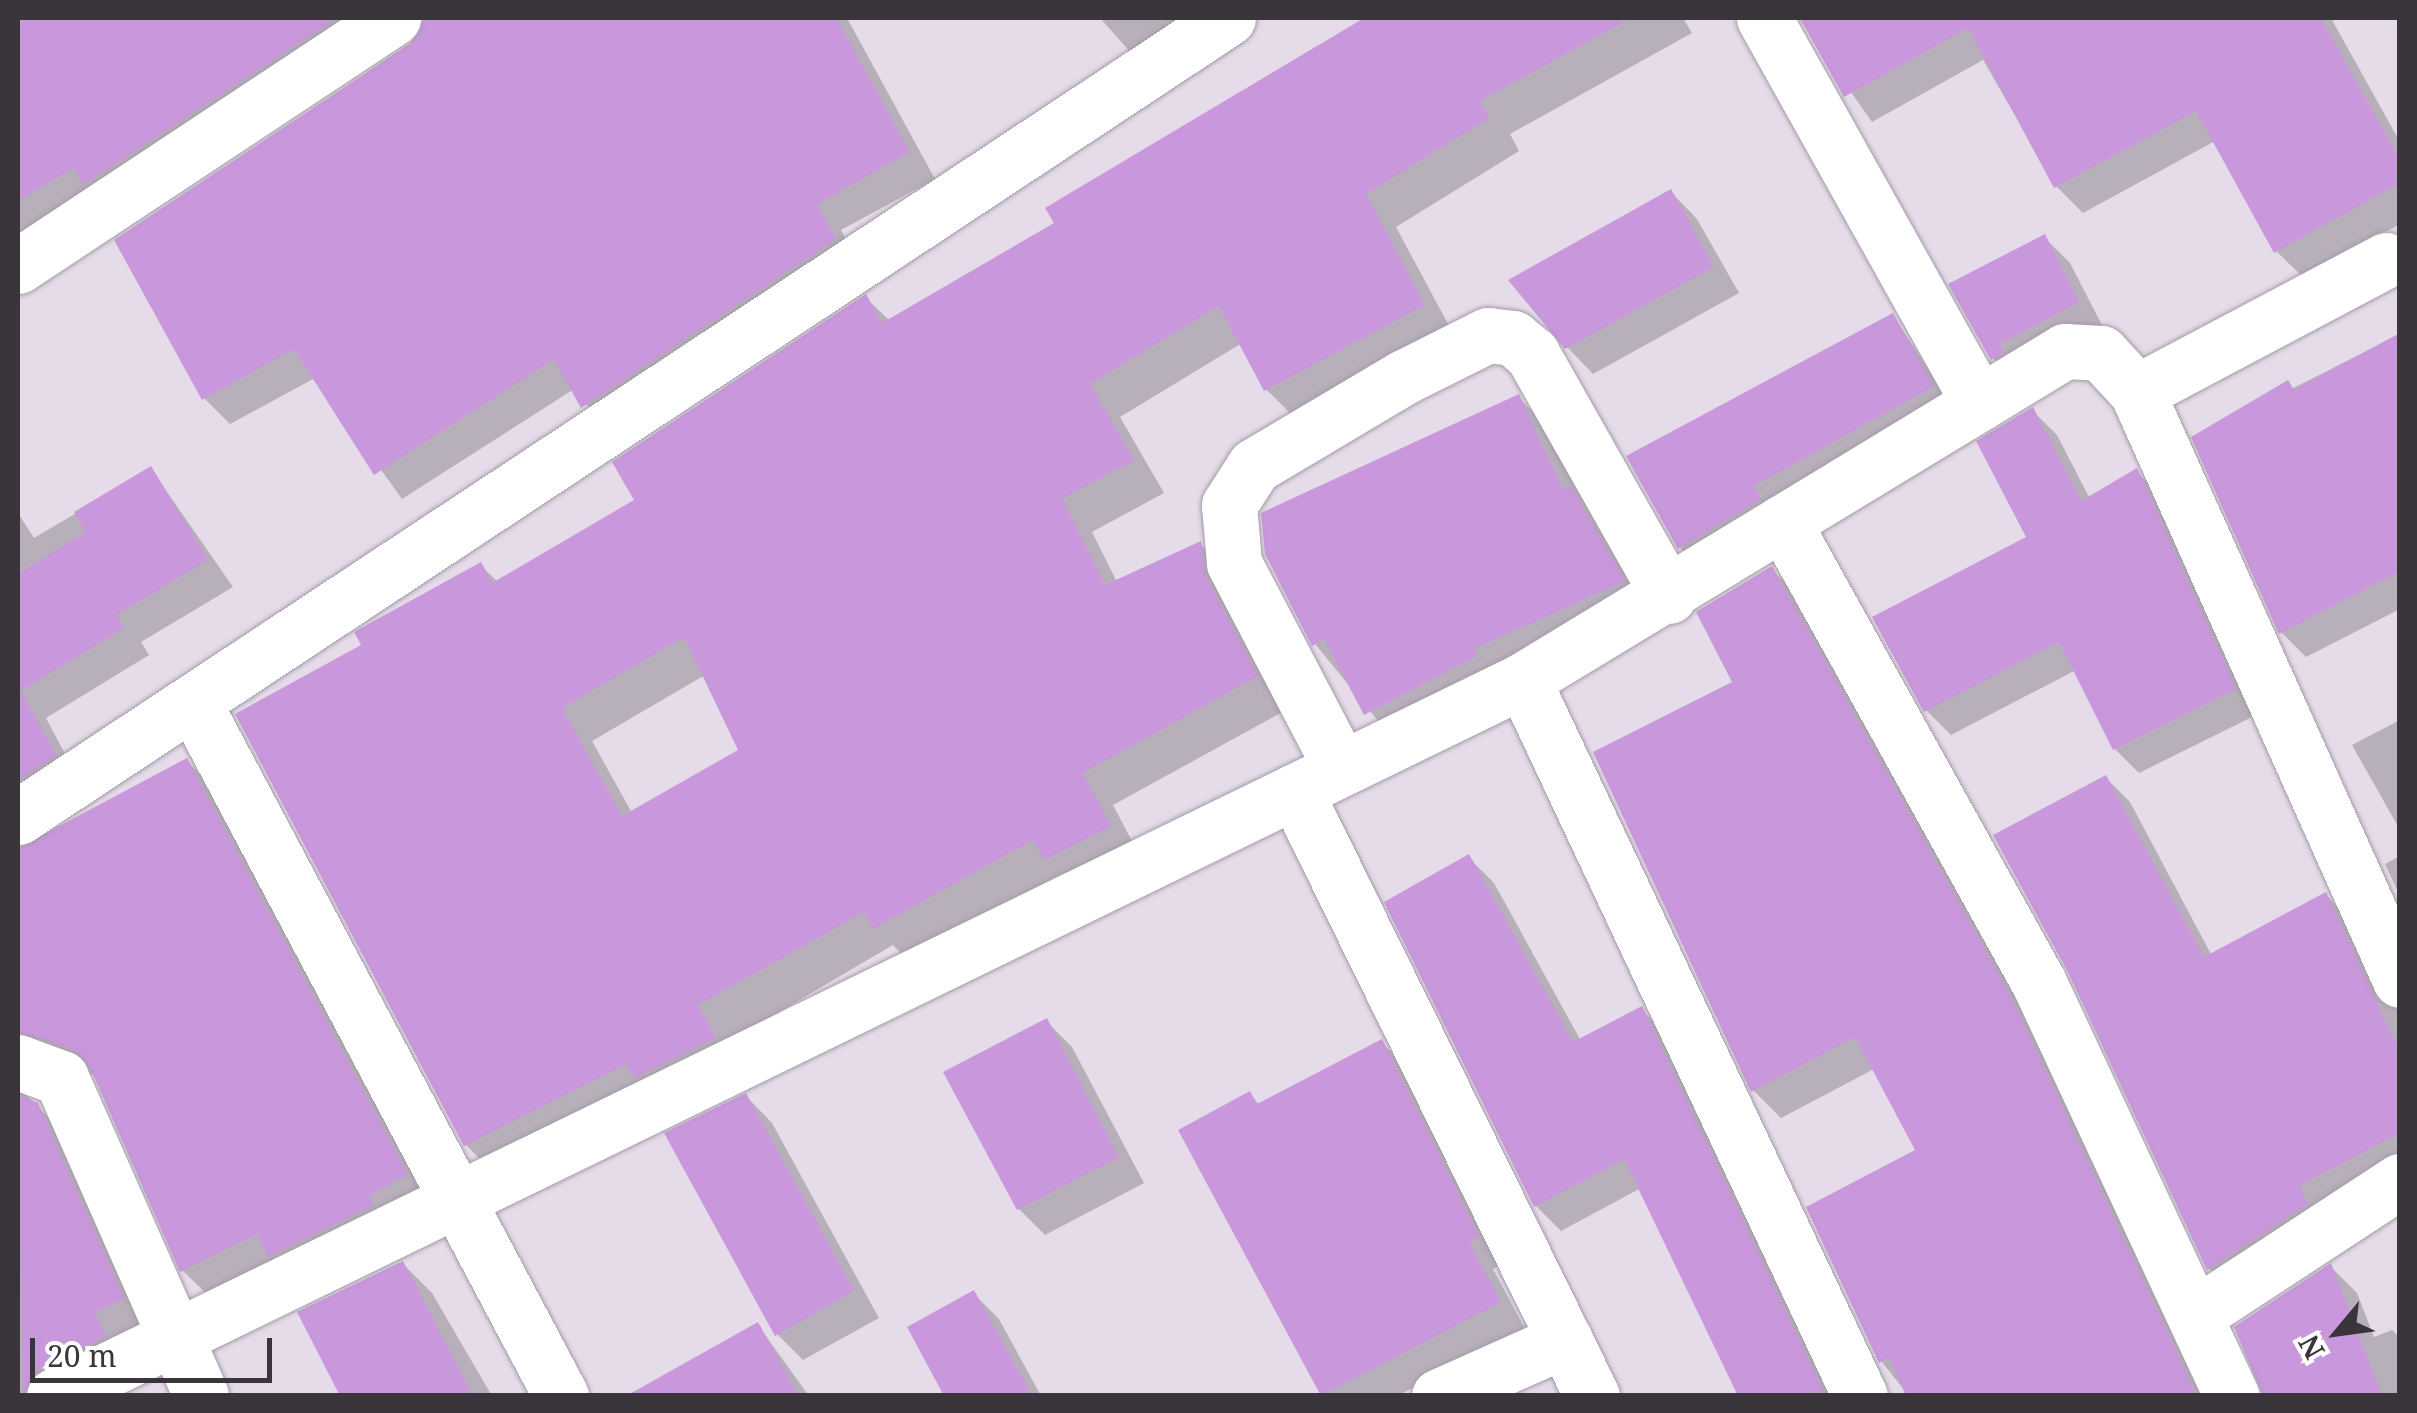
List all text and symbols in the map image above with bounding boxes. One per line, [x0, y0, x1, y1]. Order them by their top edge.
north arrow [2287, 1283, 2387, 1383]
scale bar [35, 1318, 278, 1380]
text: N [2289, 1329, 2333, 1366]
text: 20 m [47, 1335, 117, 1376]

